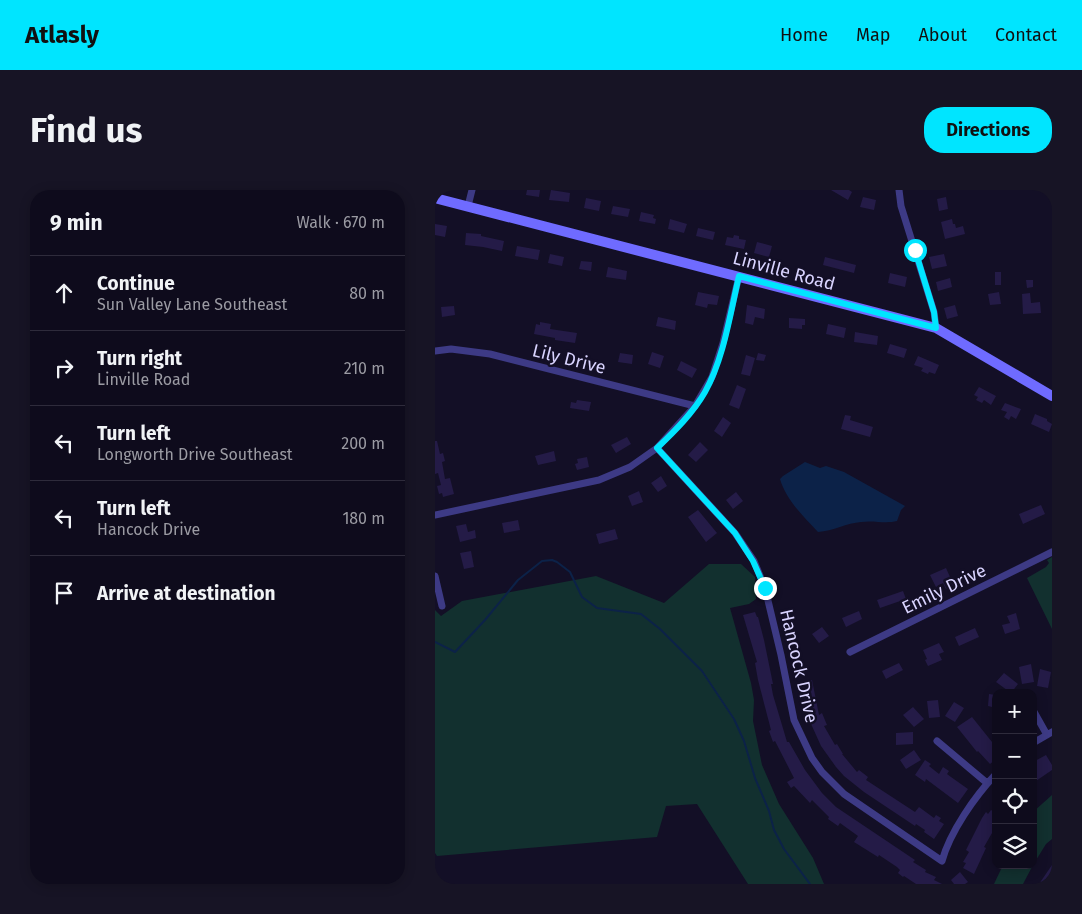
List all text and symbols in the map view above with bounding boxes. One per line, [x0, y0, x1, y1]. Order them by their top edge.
text: Atlasly [25, 21, 99, 49]
text: Home [780, 24, 828, 46]
text: Map [856, 24, 890, 46]
text: About [918, 24, 967, 46]
text: Contact [995, 24, 1057, 46]
button: Directions [924, 107, 1052, 153]
text: Find us [30, 109, 142, 151]
text: 9 min [50, 210, 103, 236]
text: Walk · 670 m [297, 213, 385, 232]
route start [904, 239, 927, 262]
street label: Linville Road [730, 247, 838, 295]
text: Continue [97, 272, 175, 295]
icon: ahead [50, 279, 78, 307]
text: 80 m [349, 284, 385, 303]
text: Sun Valley Lane Southeast [97, 295, 287, 314]
street label: Lily Drive [530, 339, 608, 379]
text: Turn right [97, 347, 182, 370]
icon: right [50, 354, 78, 382]
text: 210 m [344, 359, 385, 378]
text: Linville Road [97, 370, 190, 389]
text: Turn left [97, 422, 171, 445]
icon: left [50, 429, 78, 457]
text: 200 m [341, 434, 385, 453]
text: Longworth Drive Southeast [97, 445, 293, 464]
text: Turn left [97, 497, 171, 520]
icon: left [50, 504, 78, 532]
text: 180 m [342, 509, 385, 528]
text: Hancock Drive [97, 520, 200, 539]
street label: Emily Drive [898, 559, 990, 619]
route end [754, 577, 777, 600]
icon: arrive [50, 579, 78, 607]
text: Arrive at destination [97, 582, 276, 605]
street label: Hancock Drive [775, 607, 823, 725]
map controls [992, 689, 1037, 869]
button: + [992, 689, 1037, 734]
button: − [992, 734, 1037, 779]
button: locate [992, 779, 1037, 824]
button: layers [992, 824, 1037, 869]

